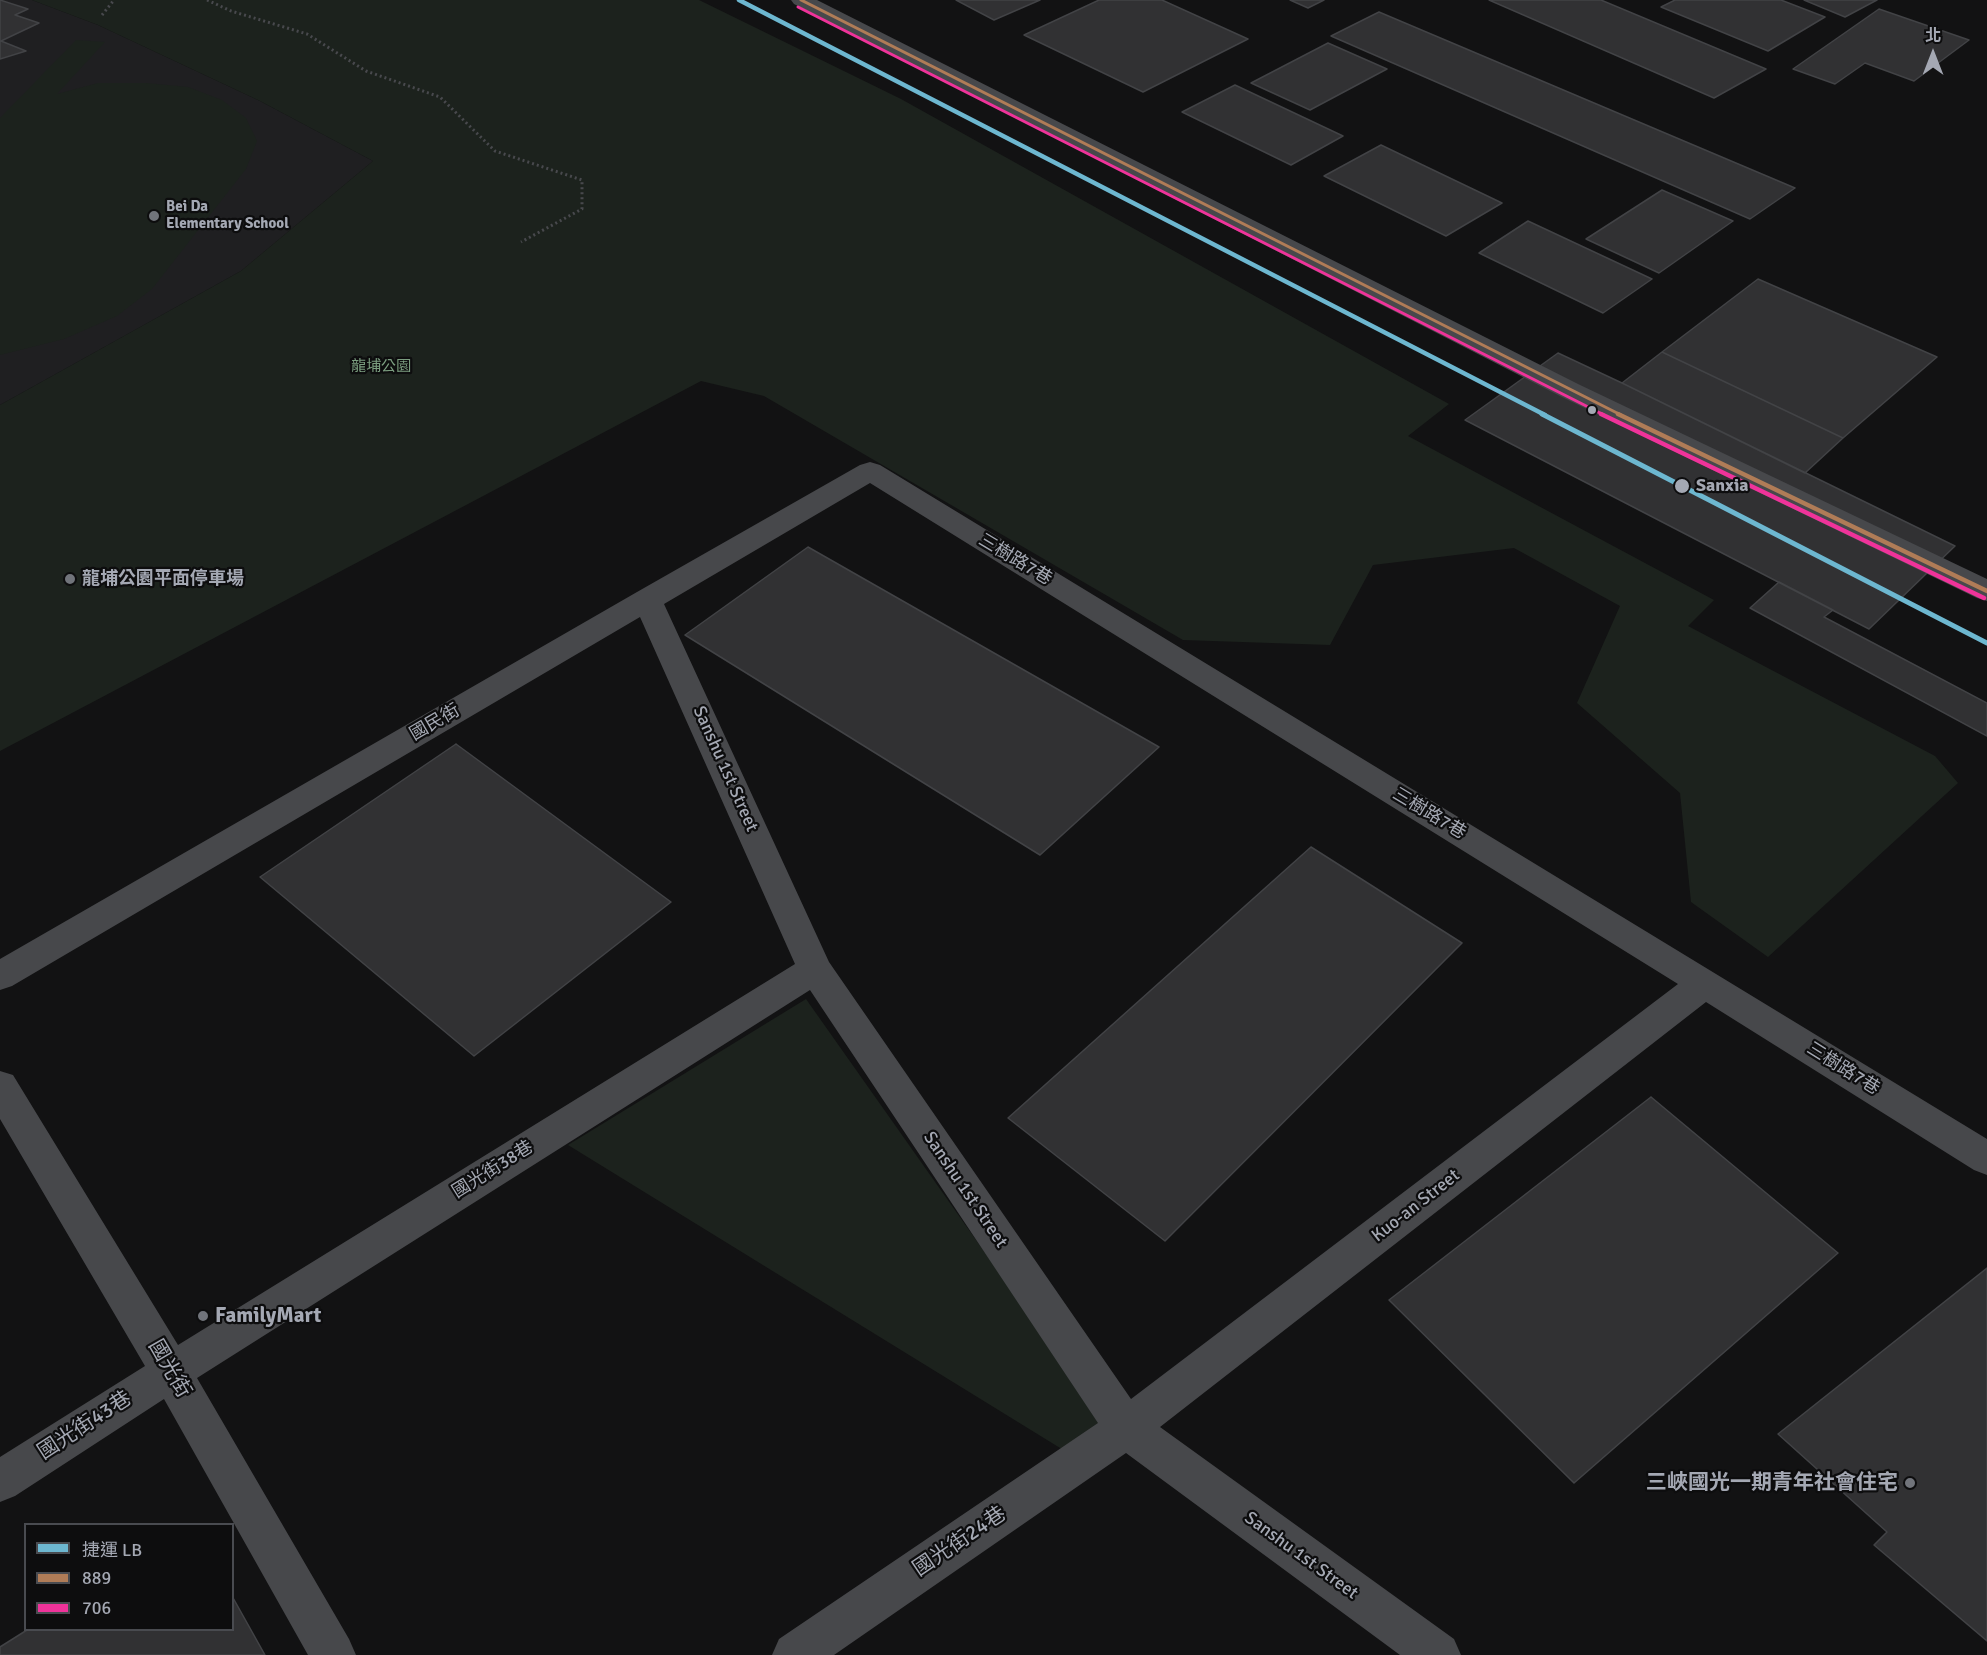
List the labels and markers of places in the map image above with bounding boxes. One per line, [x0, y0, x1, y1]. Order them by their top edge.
place label: Bei Da Elementary School [166, 198, 289, 233]
marker: Bei Da Elementary School [147, 209, 161, 223]
unlabelled marker [1586, 404, 1598, 416]
place label: Sanxia [1696, 475, 1749, 497]
marker: Sanxia [1673, 477, 1691, 495]
place label: 龍埔公園平面停車場 [82, 568, 244, 590]
marker: 龍埔公園平面停車場 [63, 572, 77, 586]
place label: FamilyMart [215, 1303, 321, 1329]
marker: FamilyMart [196, 1309, 210, 1323]
place label: 三峽國光一期青年社會住宅 [1646, 1470, 1898, 1496]
marker: 三峽國光一期青年社會住宅 [1903, 1476, 1917, 1490]

